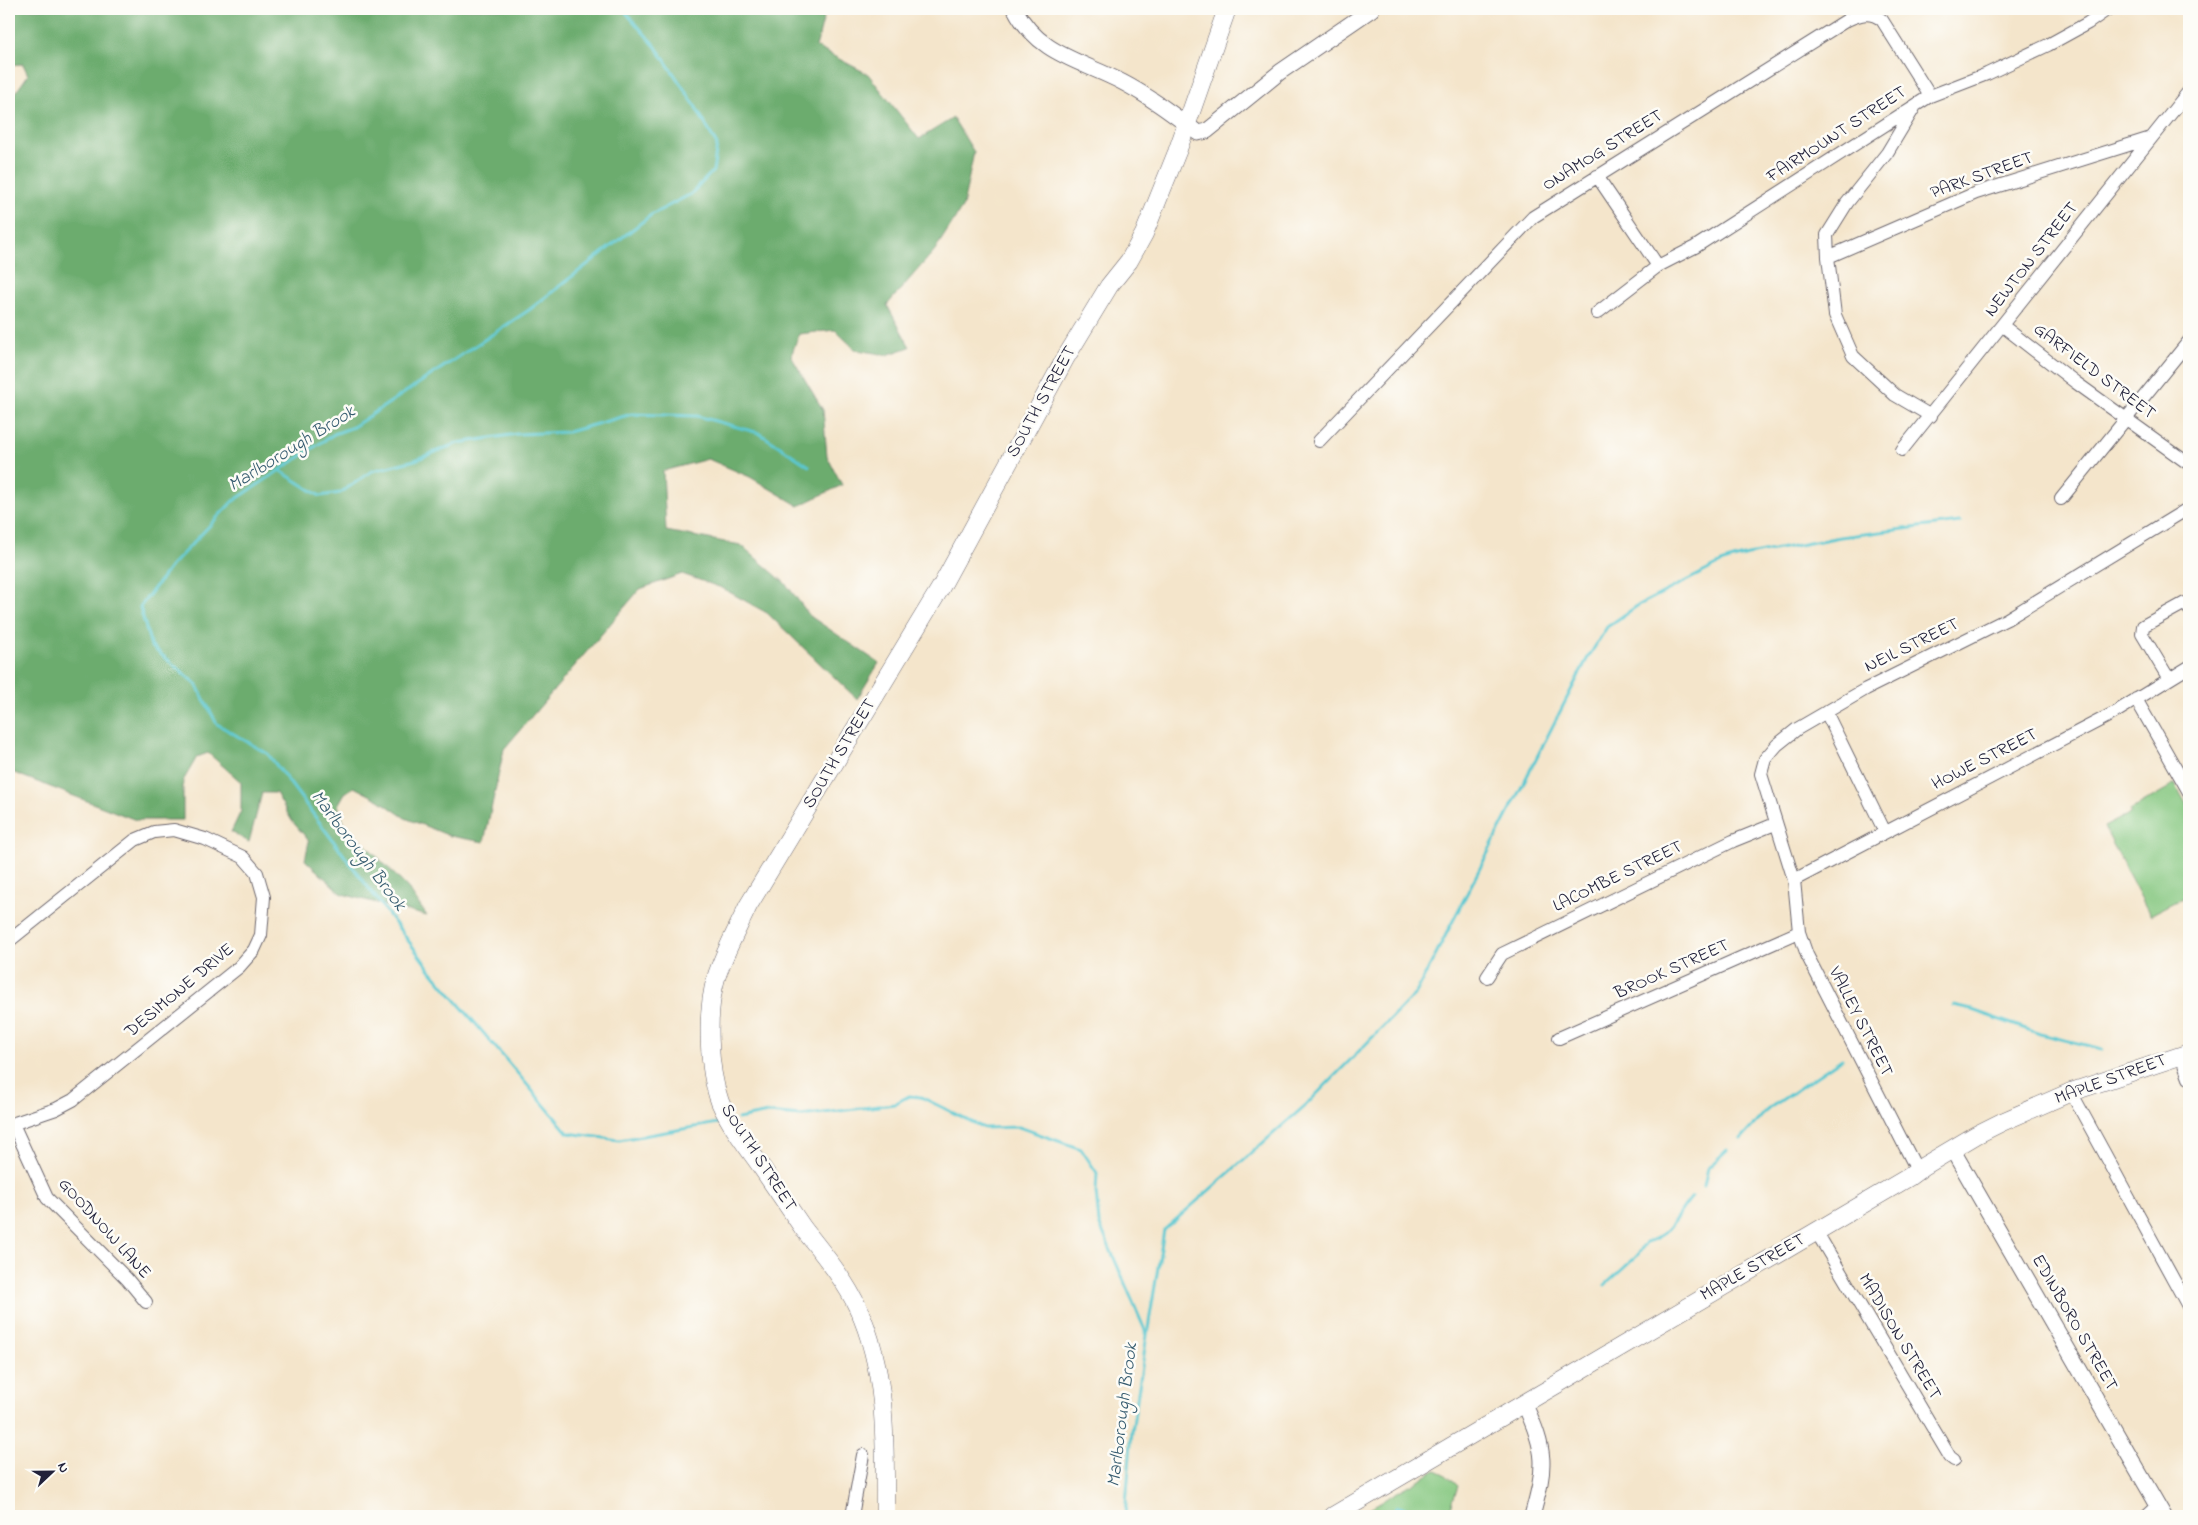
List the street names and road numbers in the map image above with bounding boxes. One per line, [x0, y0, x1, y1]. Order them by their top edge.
street label: FAIRMOUNT STREET [1761, 80, 1912, 191]
street label: ONAMOG STREET [1538, 104, 1668, 198]
street label: PARK STREET [1927, 145, 2037, 207]
street label: NEWTON STREET [1979, 197, 2085, 323]
street label: GARFIELD STREET [2027, 317, 2161, 427]
street label: SOUTH STREET [1001, 341, 1083, 463]
street label: NEIL STREET [1860, 612, 1964, 680]
street label: SOUTH STREET [797, 694, 883, 814]
street label: HOWE STREET [1928, 722, 2042, 798]
street label: LACOMBE STREET [1549, 834, 1687, 920]
street label: BROOK STREET [1610, 933, 1734, 1007]
street label: DESIMONE DRIVE [119, 937, 240, 1045]
street label: VALLEY STREET [1821, 962, 1899, 1082]
street label: MAPLE STREET [2051, 1048, 2171, 1112]
street label: SOUTH STREET [713, 1099, 803, 1217]
street label: GOODNOW LANE [51, 1173, 157, 1285]
street label: MAPLE STREET [1696, 1227, 1810, 1309]
street label: EDINBORO STREET [2024, 1250, 2124, 1396]
street label: MADISON STREET [1851, 1269, 1947, 1405]

